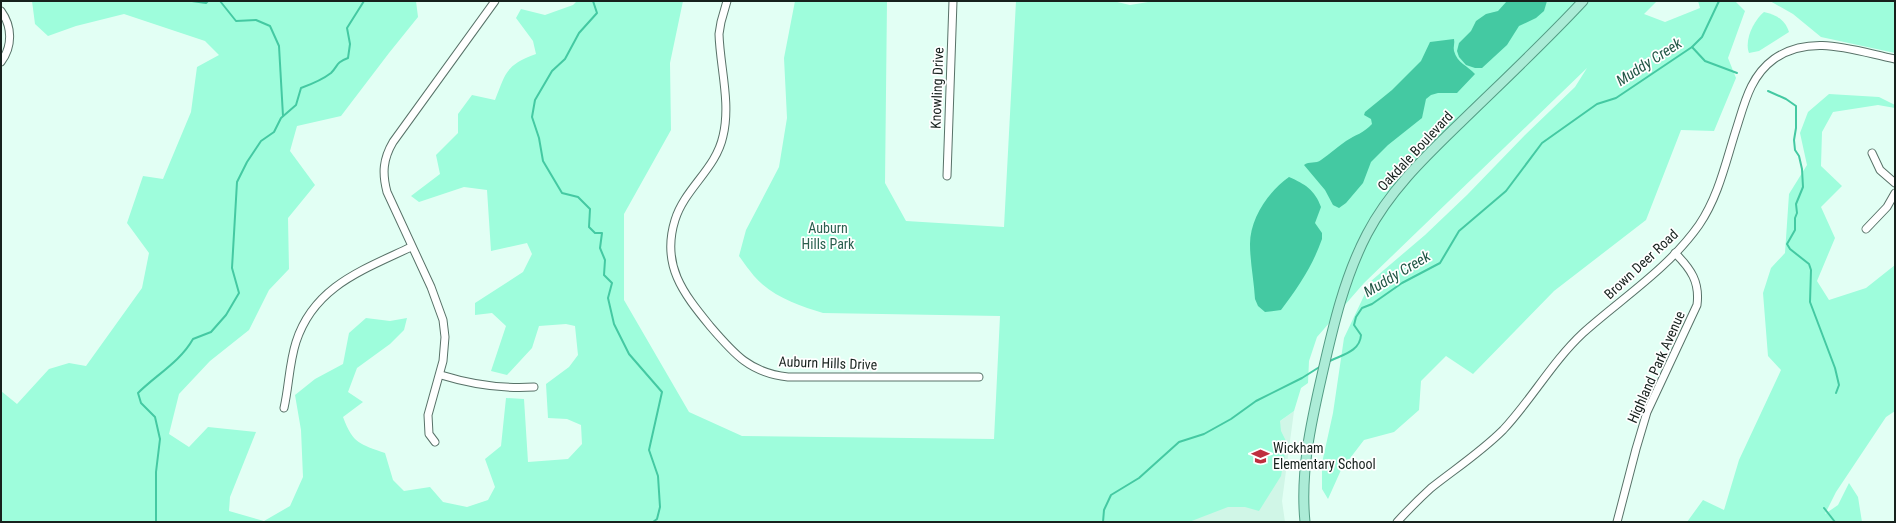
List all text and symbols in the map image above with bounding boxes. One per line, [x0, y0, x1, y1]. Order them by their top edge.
water label: Muddy Creek [1613, 34, 1686, 90]
street label: Knowling Drive [928, 46, 946, 129]
street label: Oakdale Boulevard [1374, 108, 1456, 194]
park label: Auburn Hills Park [802, 220, 855, 252]
street label: Brown Deer Road [1601, 226, 1681, 302]
water label: Muddy Creek [1360, 247, 1434, 301]
street label: Highland Park Avenue [1624, 308, 1688, 425]
street label: Auburn Hills Drive [778, 353, 878, 373]
place label: Wickham Elementary School [1273, 440, 1376, 472]
school or university icon: Wickham Elementary School [1250, 446, 1270, 466]

